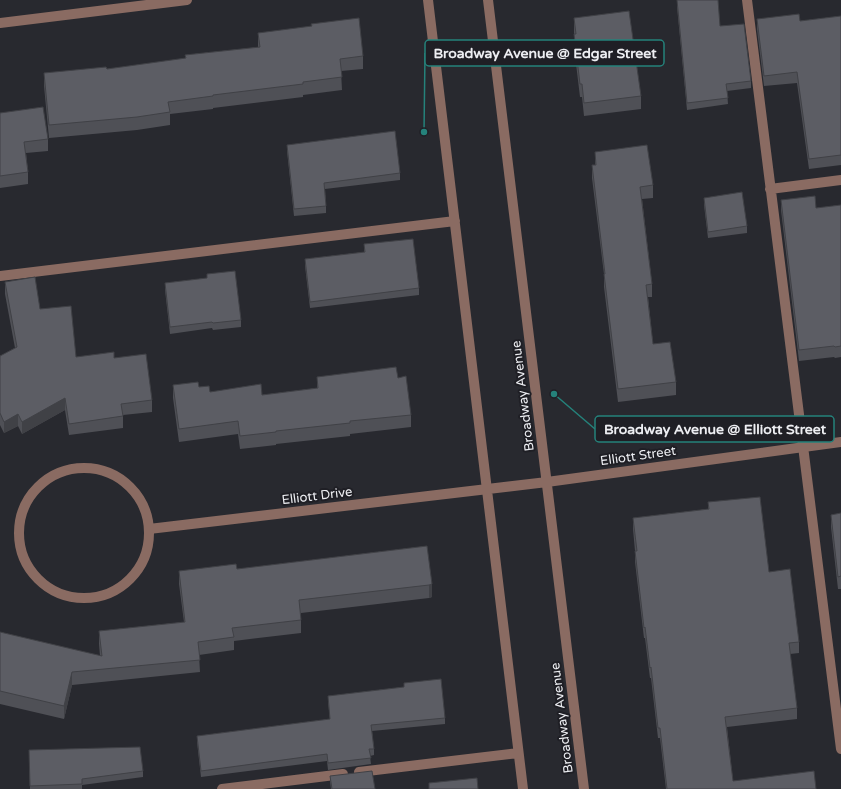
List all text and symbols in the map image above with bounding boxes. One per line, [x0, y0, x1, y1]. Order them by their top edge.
callout: Broadway Avenue @ Edgar Street [425, 40, 664, 66]
text: Broadway Avenue @ Edgar Street [433, 45, 657, 62]
street label: Broadway Avenue [508, 340, 538, 452]
callout: Broadway Avenue @ Elliott Street [595, 416, 834, 442]
text: Broadway Avenue @ Elliott Street [604, 421, 827, 438]
street label: Elliott Street [599, 443, 677, 469]
street label: Elliott Drive [281, 484, 353, 508]
street label: Broadway Avenue [547, 662, 577, 774]

